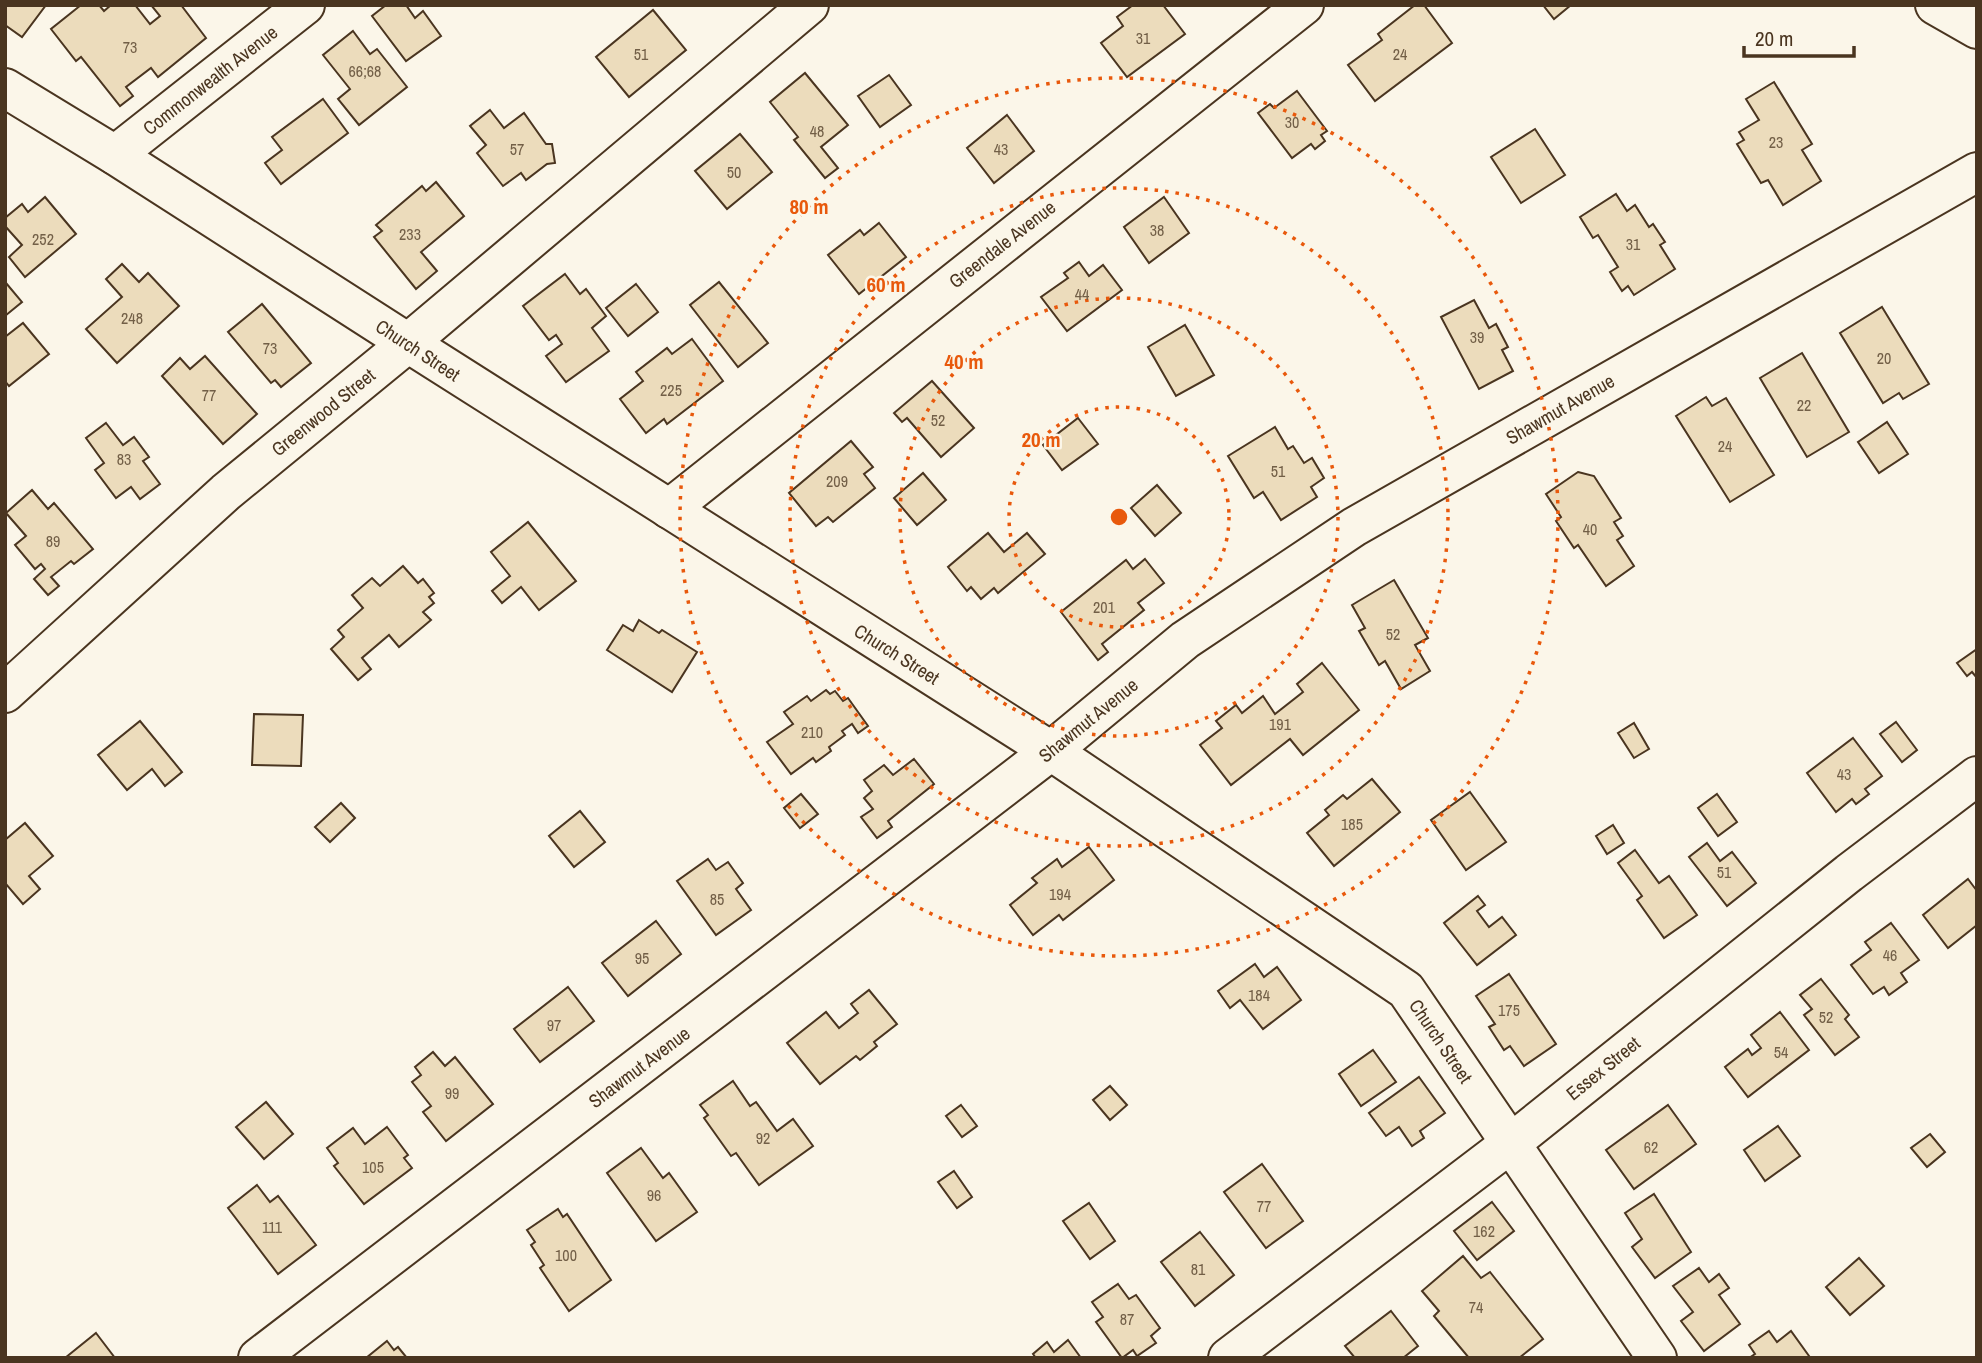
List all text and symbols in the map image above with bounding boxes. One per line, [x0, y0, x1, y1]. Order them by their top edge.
scale bar [1744, 14, 1854, 58]
street label: Commonwealth Avenue [137, 19, 283, 141]
text: 20 m [1755, 24, 1793, 53]
house number: 31 [1136, 27, 1151, 49]
house number: 73 [123, 36, 137, 58]
house number: 51 [634, 43, 649, 65]
house number: 24 [1393, 43, 1407, 65]
house number: 66;68 [349, 60, 381, 82]
house number: 30 [1285, 111, 1299, 133]
house number: 48 [810, 120, 824, 142]
house number: 23 [1769, 131, 1783, 153]
house number: 57 [510, 138, 524, 160]
house number: 43 [994, 138, 1008, 160]
house number: 50 [727, 161, 741, 183]
text: 80 m [789, 192, 829, 221]
street label: Greendale Avenue [943, 194, 1061, 294]
house number: 38 [1150, 219, 1164, 241]
house number: 233 [399, 223, 421, 245]
house number: 252 [32, 228, 54, 250]
house number: 31 [1626, 233, 1641, 255]
text: 60 m [866, 270, 906, 299]
house number: 44 [1075, 283, 1089, 305]
house number: 248 [121, 307, 143, 329]
street label: Church Street [371, 313, 466, 387]
house number: 39 [1470, 326, 1484, 348]
house number: 73 [263, 337, 277, 359]
text: 40 m [944, 347, 984, 376]
house number: 20 [1877, 347, 1891, 369]
street label: Greenwood Street [266, 362, 381, 462]
street label: Shawmut Avenue [1501, 367, 1619, 451]
house number: 225 [660, 379, 682, 401]
house number: 77 [202, 384, 216, 406]
house number: 22 [1797, 394, 1811, 416]
house number: 52 [931, 409, 945, 431]
text: 20 m [1021, 425, 1061, 454]
house number: 24 [1718, 435, 1732, 457]
house number: 83 [117, 448, 131, 470]
house number: 51 [1271, 460, 1286, 482]
house number: 209 [826, 470, 848, 492]
centre of rings [1107, 505, 1131, 529]
house number: 40 [1583, 518, 1597, 540]
house number: 89 [46, 530, 60, 552]
house number: 201 [1093, 596, 1116, 618]
street label: Church Street [849, 618, 945, 691]
house number: 52 [1386, 623, 1400, 645]
street label: Shawmut Avenue [1033, 672, 1143, 768]
house number: 191 [1269, 713, 1292, 735]
house number: 210 [801, 721, 823, 743]
house number: 43 [1837, 763, 1851, 785]
house number: 185 [1341, 813, 1363, 835]
house number: 51 [1717, 861, 1732, 883]
house number: 194 [1049, 883, 1071, 905]
house number: 85 [710, 888, 724, 910]
house number: 46 [1883, 944, 1897, 966]
house number: 95 [635, 947, 649, 969]
house number: 184 [1248, 984, 1270, 1006]
street label: Church Street [1403, 994, 1479, 1089]
house number: 175 [1498, 999, 1520, 1021]
house number: 52 [1819, 1006, 1833, 1028]
house number: 97 [547, 1014, 561, 1036]
street label: Shawmut Avenue [583, 1020, 695, 1114]
street label: Essex Street [1560, 1030, 1646, 1106]
house number: 54 [1774, 1041, 1788, 1063]
house number: 99 [445, 1082, 459, 1104]
house number: 92 [756, 1127, 770, 1149]
house number: 62 [1644, 1136, 1658, 1158]
house number: 105 [362, 1156, 384, 1178]
house number: 96 [647, 1184, 661, 1206]
house number: 77 [1257, 1195, 1271, 1217]
house number: 111 [262, 1216, 283, 1238]
house number: 162 [1473, 1220, 1495, 1242]
house number: 100 [555, 1244, 577, 1266]
house number: 81 [1191, 1258, 1206, 1280]
house number: 74 [1469, 1296, 1483, 1318]
house number: 87 [1120, 1308, 1134, 1330]

